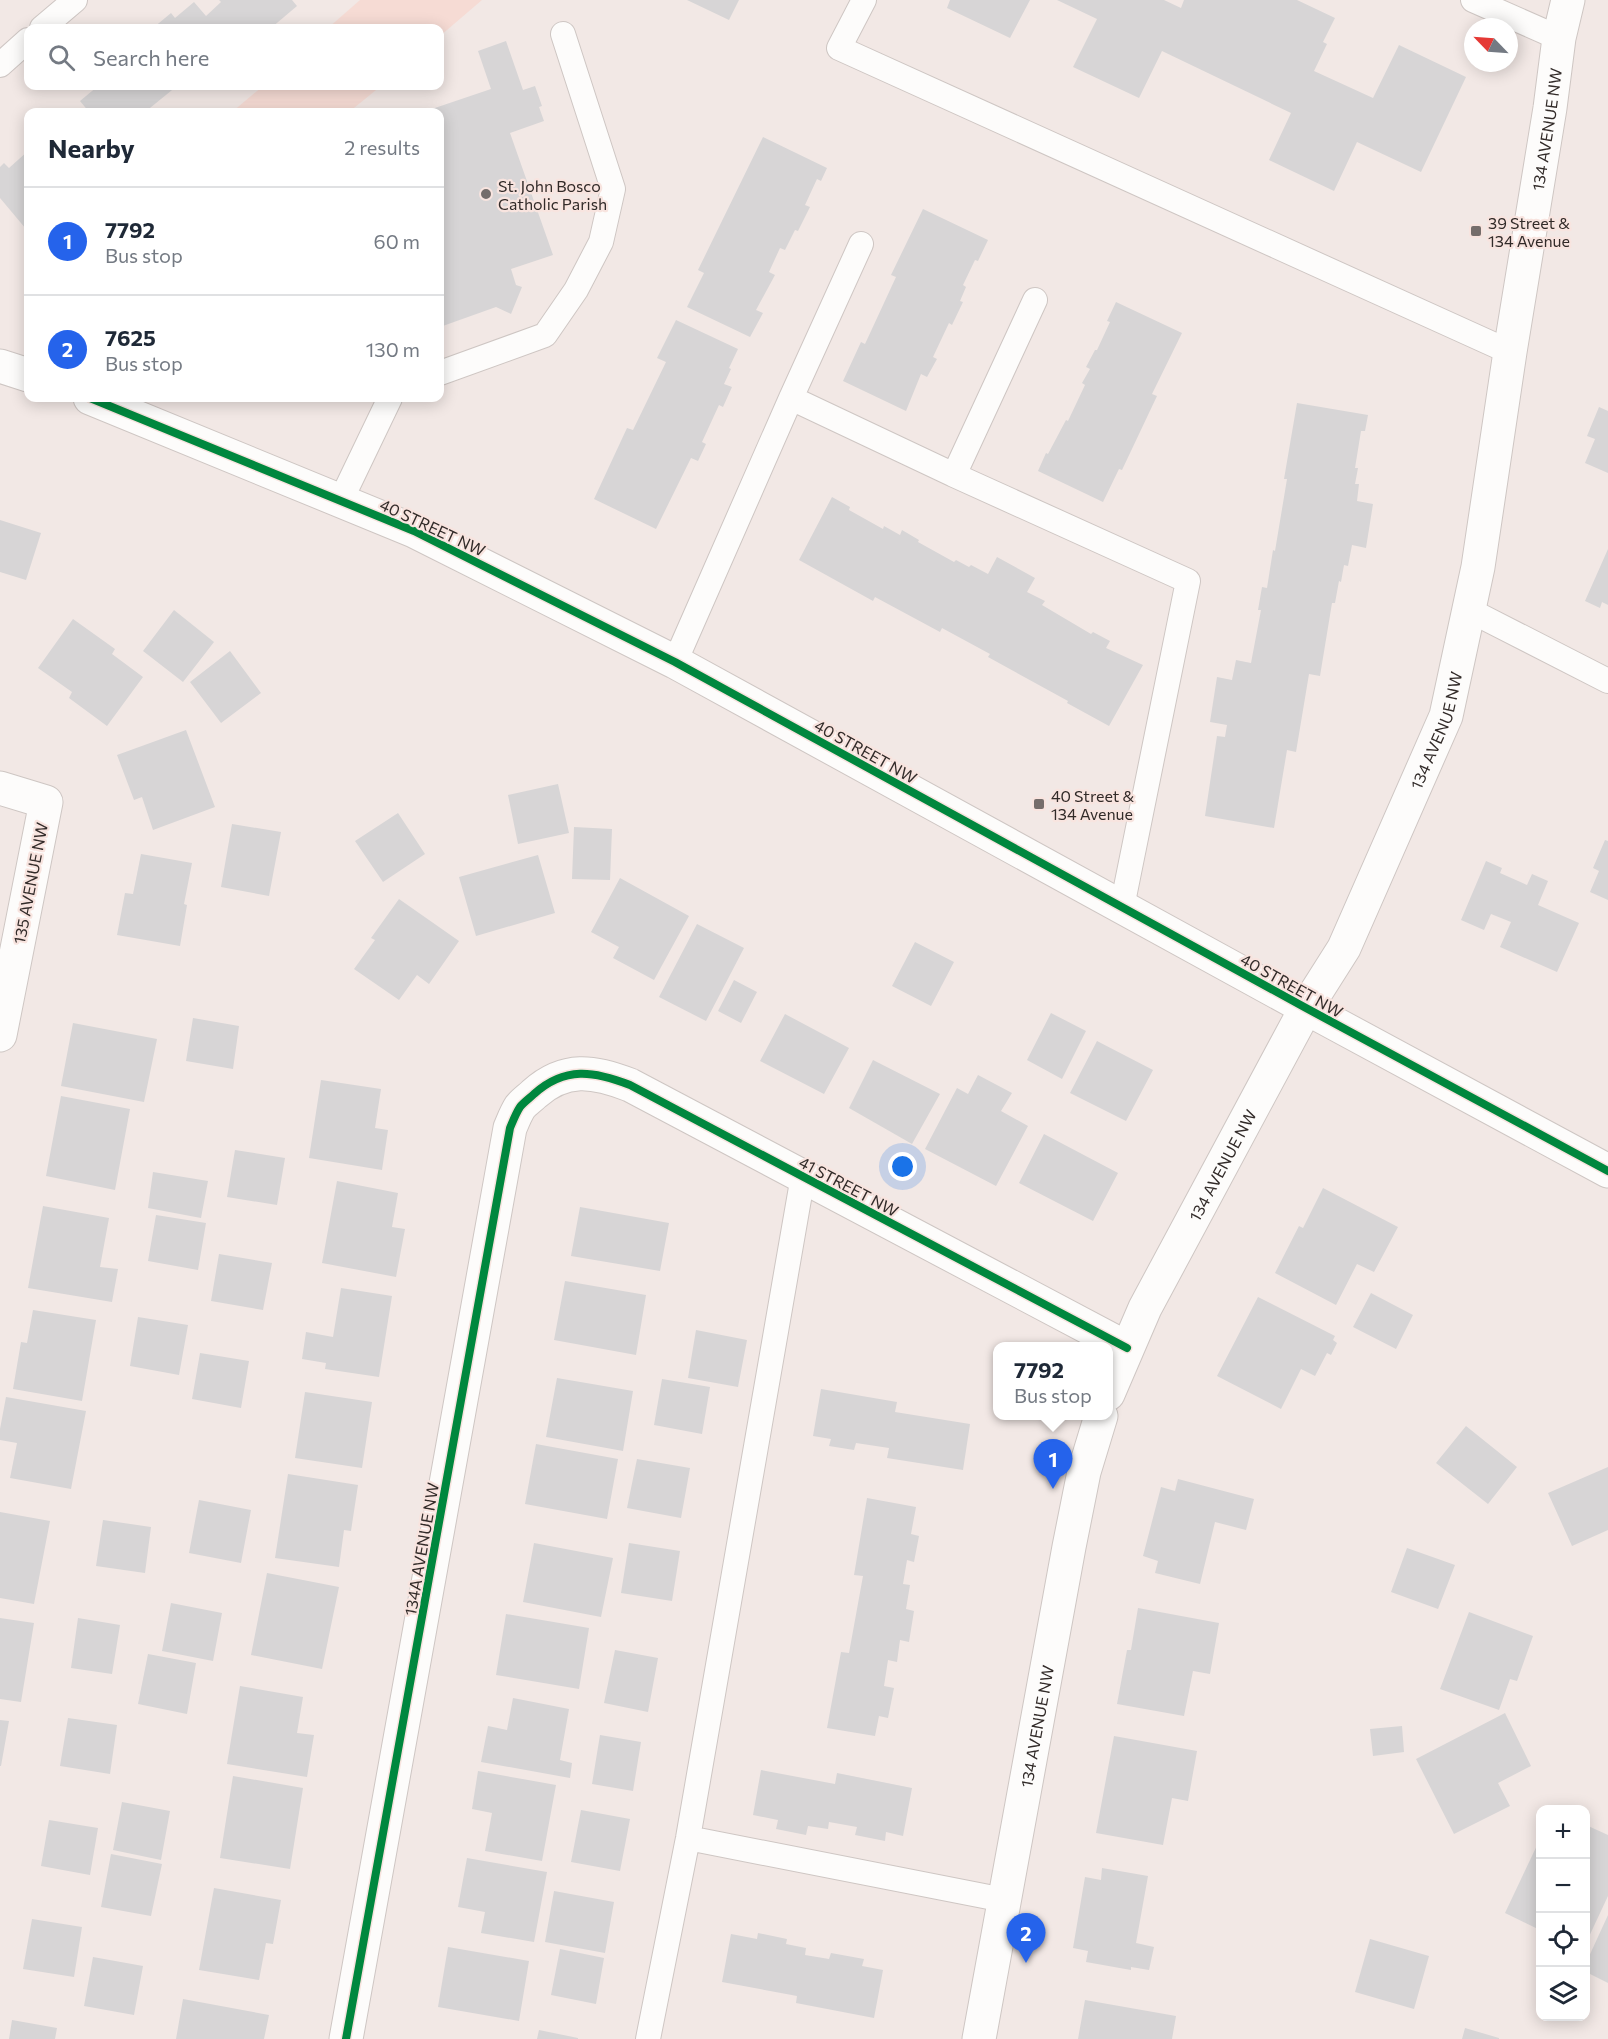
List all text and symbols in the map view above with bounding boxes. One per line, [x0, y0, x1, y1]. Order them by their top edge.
north arrow [1464, 18, 1518, 72]
search box [24, 24, 444, 90]
icon: search [45, 41, 78, 74]
text: Search here [93, 44, 209, 71]
street label: 134 AVENUE NW [1527, 67, 1565, 192]
text: Nearby [48, 132, 135, 163]
text: 2 results [344, 135, 420, 159]
place label: St. John Bosco Catholic Parish [498, 176, 607, 213]
marker: St. John Bosco Catholic Parish [479, 187, 493, 201]
place label: 39 Street & 134 Avenue [1488, 213, 1570, 250]
text: 7792 [105, 216, 155, 243]
marker: 39 Street & 134 Avenue [1469, 224, 1483, 238]
text: 1 [63, 229, 72, 253]
text: 60 m [374, 229, 420, 253]
text: Bus stop [105, 243, 183, 267]
text: 7625 [105, 324, 156, 351]
text: 2 [62, 337, 73, 361]
text: 130 m [366, 337, 420, 361]
text: Bus stop [105, 351, 183, 375]
street label: 40 STREET NW [377, 494, 489, 560]
street label: 134 AVENUE NW [1406, 670, 1465, 792]
street label: 40 STREET NW [812, 715, 920, 787]
place label: 40 Street & 134 Avenue [1051, 786, 1134, 823]
marker: 40 Street & 134 Avenue [1032, 797, 1046, 811]
street label: 135 AVENUE NW [9, 821, 51, 945]
street label: 40 STREET NW [1238, 949, 1346, 1021]
street label: 134 AVENUE NW [1184, 1106, 1259, 1224]
street label: 41 STREET NW [796, 1152, 902, 1220]
your location [888, 1152, 917, 1181]
popup [993, 1342, 1113, 1420]
text: 7792 [1014, 1356, 1064, 1383]
text: Bus stop [1014, 1383, 1092, 1407]
pin: 1 [1034, 1440, 1072, 1489]
street label: 134A AVENUE NW [400, 1481, 442, 1617]
street label: 134 AVENUE NW [1016, 1664, 1057, 1789]
map controls [1536, 1805, 1590, 2021]
button: + [1536, 1805, 1590, 1859]
button: − [1536, 1859, 1590, 1913]
button: locate [1536, 1913, 1590, 1967]
pin: 2 [1006, 1914, 1046, 1963]
button: layers [1536, 1967, 1590, 2021]

